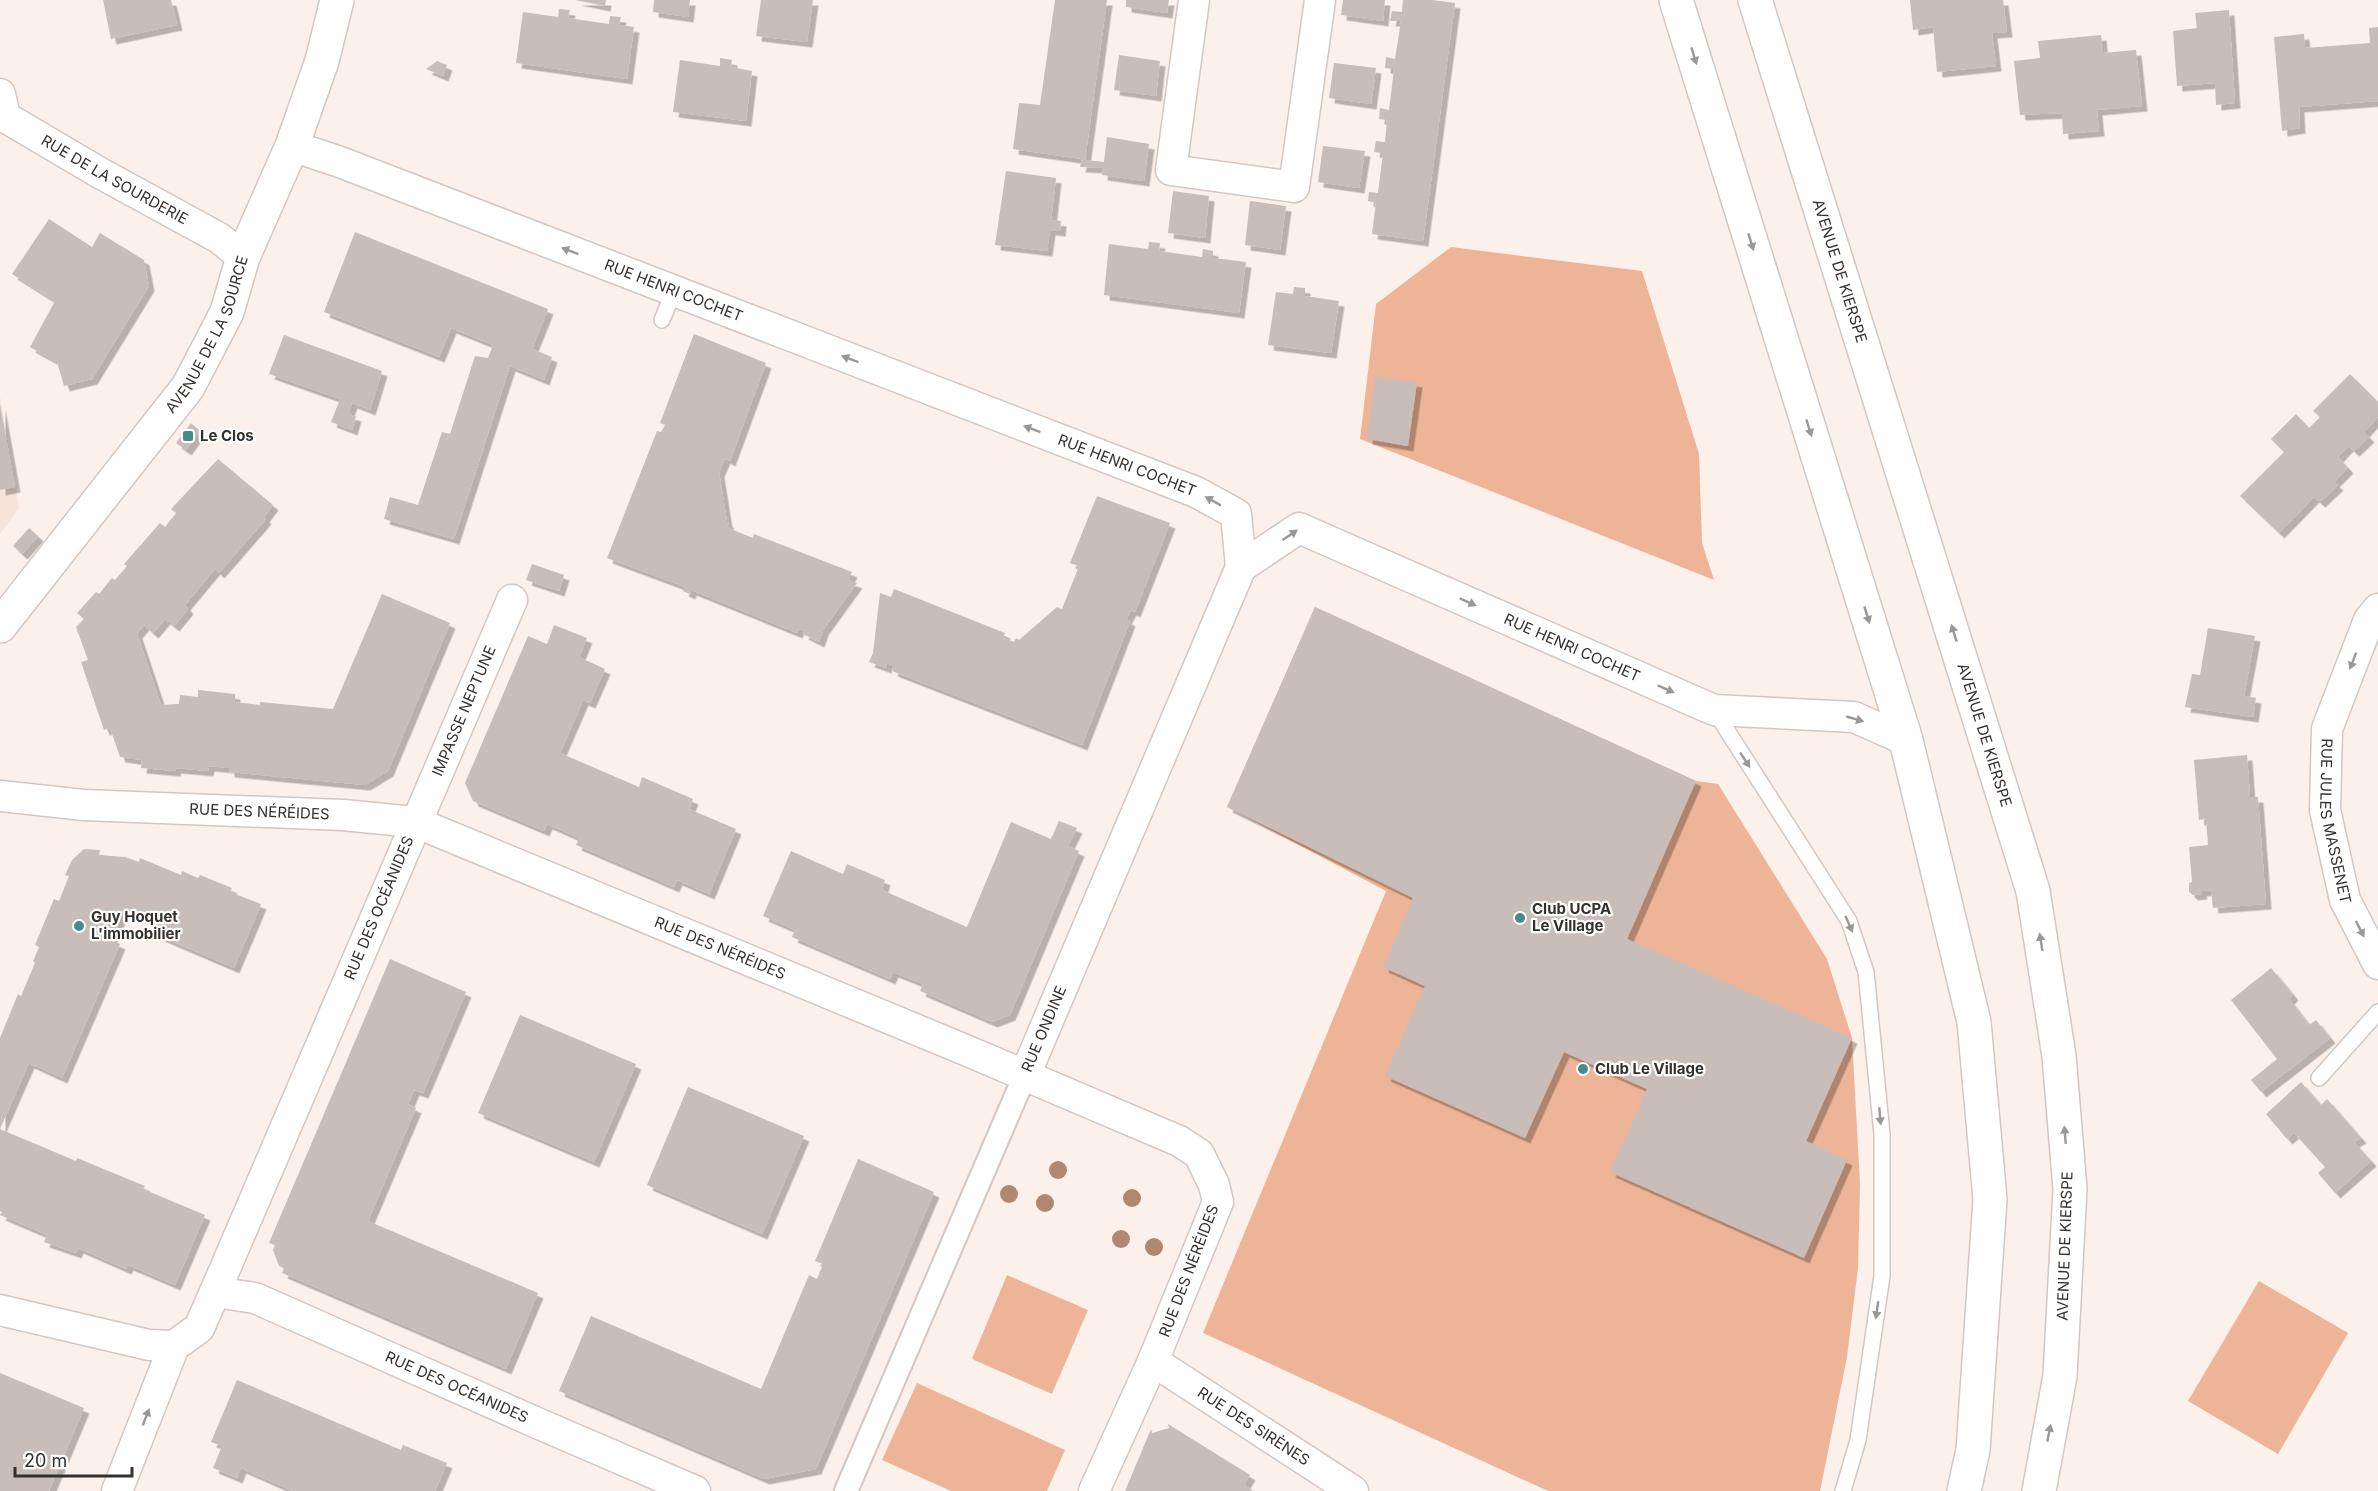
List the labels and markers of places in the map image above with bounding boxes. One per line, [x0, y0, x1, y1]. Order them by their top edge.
place label: Le Clos [200, 426, 254, 445]
marker: Le Clos [181, 429, 195, 443]
place label: Club UCPA Le Village [1532, 899, 1611, 935]
place label: Guy Hoquet L'immobilier [91, 907, 181, 943]
marker: Club UCPA Le Village [1513, 911, 1527, 925]
marker: Guy Hoquet L'immobilier [72, 919, 86, 933]
place label: Club Le Village [1595, 1059, 1704, 1078]
marker: Club Le Village [1576, 1062, 1590, 1076]

